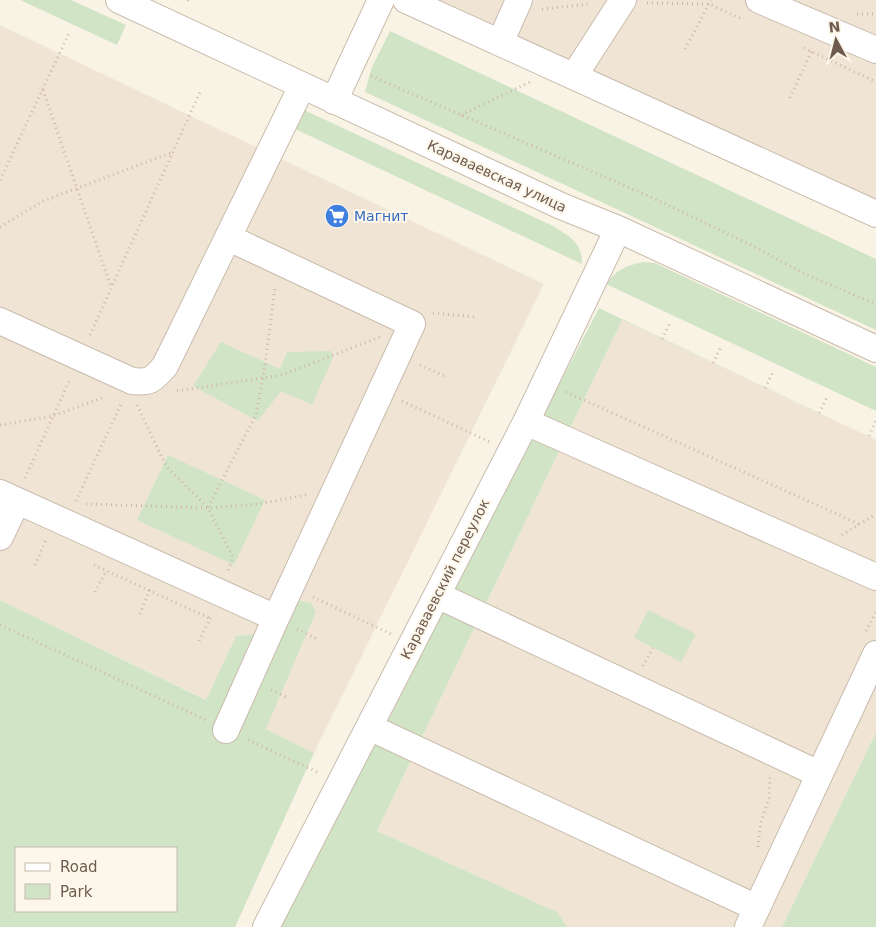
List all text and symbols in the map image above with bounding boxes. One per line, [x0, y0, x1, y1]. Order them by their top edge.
north arrow [811, 15, 861, 65]
text: N [828, 18, 841, 36]
street label: Караваевская улица [425, 137, 569, 215]
supermarket icon: Магнит [324, 203, 350, 229]
place label: Магнит [354, 208, 408, 224]
street label: Караваевский переулок [397, 496, 493, 662]
legend [15, 847, 178, 912]
text: Road [60, 858, 98, 876]
text: Park [60, 883, 93, 901]

